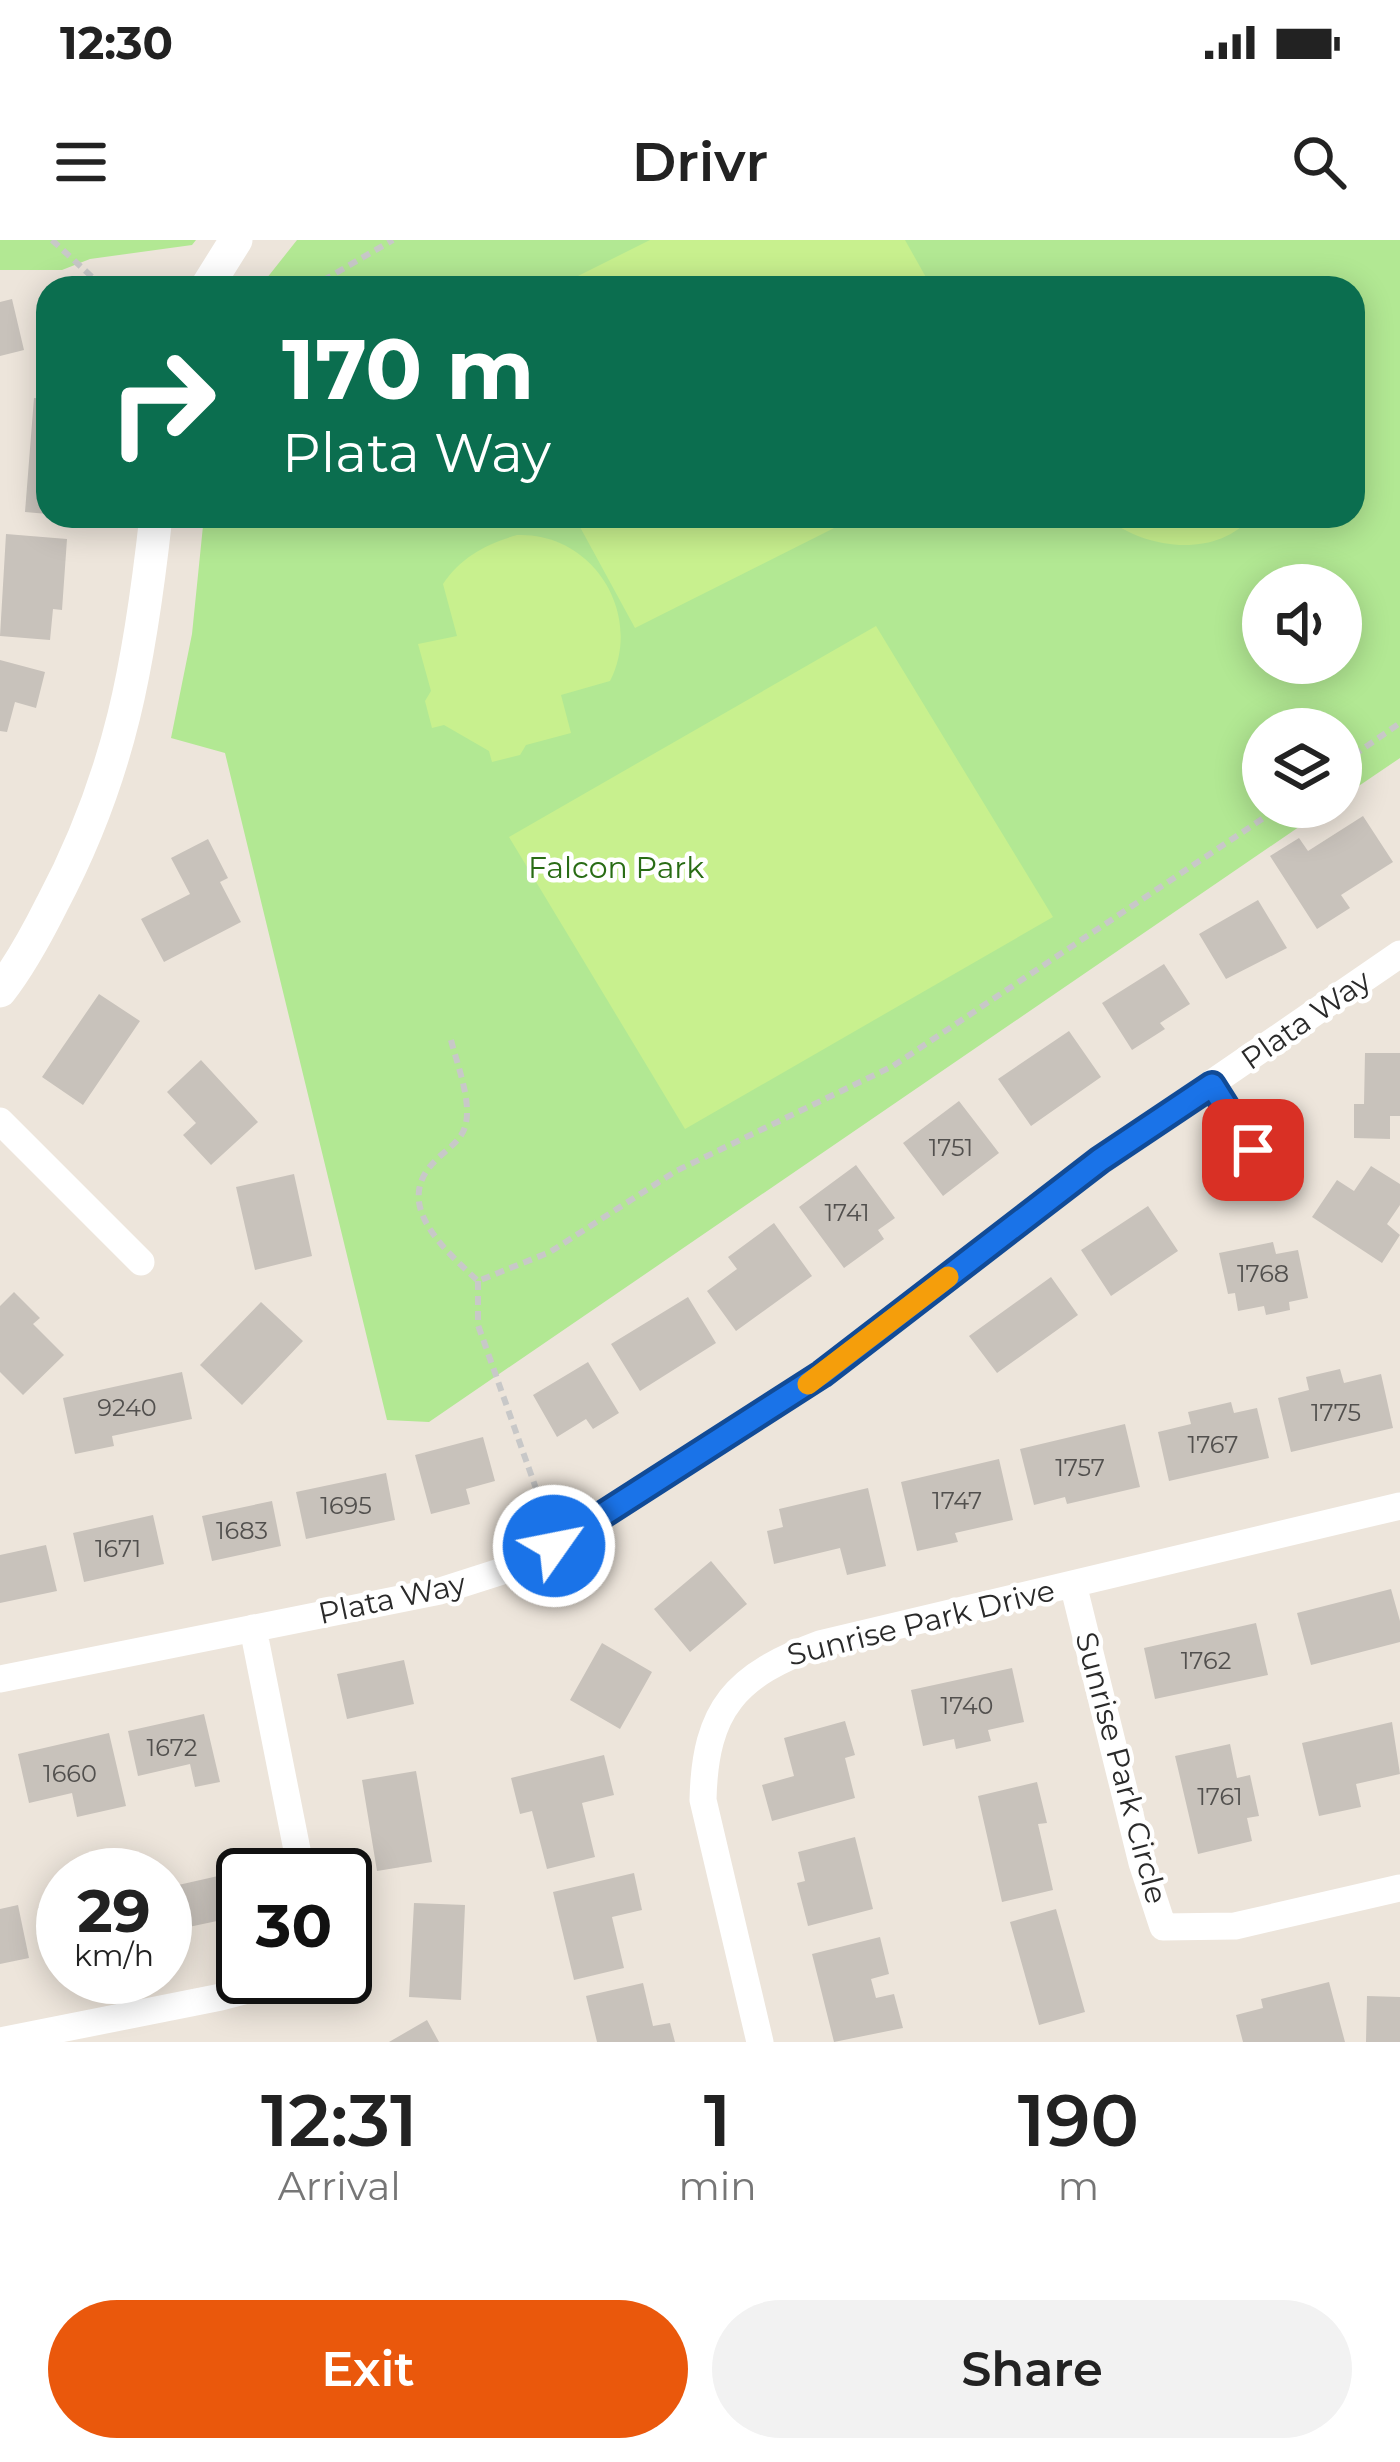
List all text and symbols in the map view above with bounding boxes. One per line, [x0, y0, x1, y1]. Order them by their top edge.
text: 12:30 [60, 15, 173, 70]
icon: menu [48, 129, 114, 195]
text: Drivr [632, 129, 768, 195]
icon: search [1286, 129, 1352, 195]
text: 170 m [282, 318, 534, 420]
icon: right [84, 324, 240, 480]
text: Plata Way [282, 420, 551, 486]
map controls [1242, 564, 1362, 828]
button: sound [1242, 564, 1362, 684]
button: layers [1242, 708, 1362, 828]
park label: Falcon Park [528, 849, 704, 886]
street label: Plata Way [1234, 961, 1378, 1078]
pin [1202, 1099, 1304, 1201]
icon: arrive [1220, 1117, 1286, 1183]
house number: 1751 [929, 1133, 973, 1162]
house number: 1741 [824, 1198, 870, 1227]
house number: 1768 [1237, 1259, 1289, 1288]
house number: 9240 [97, 1393, 157, 1422]
house number: 1775 [1311, 1398, 1361, 1427]
house number: 1767 [1188, 1430, 1238, 1459]
house number: 1757 [1055, 1453, 1105, 1482]
position arrow [491, 1483, 617, 1609]
house number: 1747 [932, 1486, 982, 1515]
house number: 1695 [320, 1491, 372, 1520]
house number: 1683 [216, 1516, 268, 1545]
house number: 1671 [95, 1534, 141, 1563]
street label: Plata Way [315, 1565, 470, 1632]
street label: Sunrise Park Drive [783, 1571, 1058, 1674]
street label: Sunrise Park Circle [1067, 1628, 1176, 1908]
house number: 1762 [1181, 1646, 1231, 1675]
house number: 1740 [941, 1691, 994, 1720]
house number: 1672 [147, 1733, 197, 1762]
house number: 1660 [43, 1759, 97, 1788]
house number: 1761 [1197, 1782, 1243, 1811]
speed limit sign: 30 [216, 1848, 372, 2004]
text: 29 [77, 1874, 151, 1947]
text: km/h [74, 1937, 154, 1974]
text: 12:31 [261, 2076, 417, 2164]
text: 1 [704, 2076, 731, 2164]
text: 190 [1018, 2076, 1139, 2164]
text: Arrival [278, 2162, 401, 2210]
text: min [678, 2162, 757, 2210]
text: m [1058, 2162, 1099, 2210]
button: Exit [48, 2300, 688, 2438]
button: Share [712, 2300, 1352, 2438]

